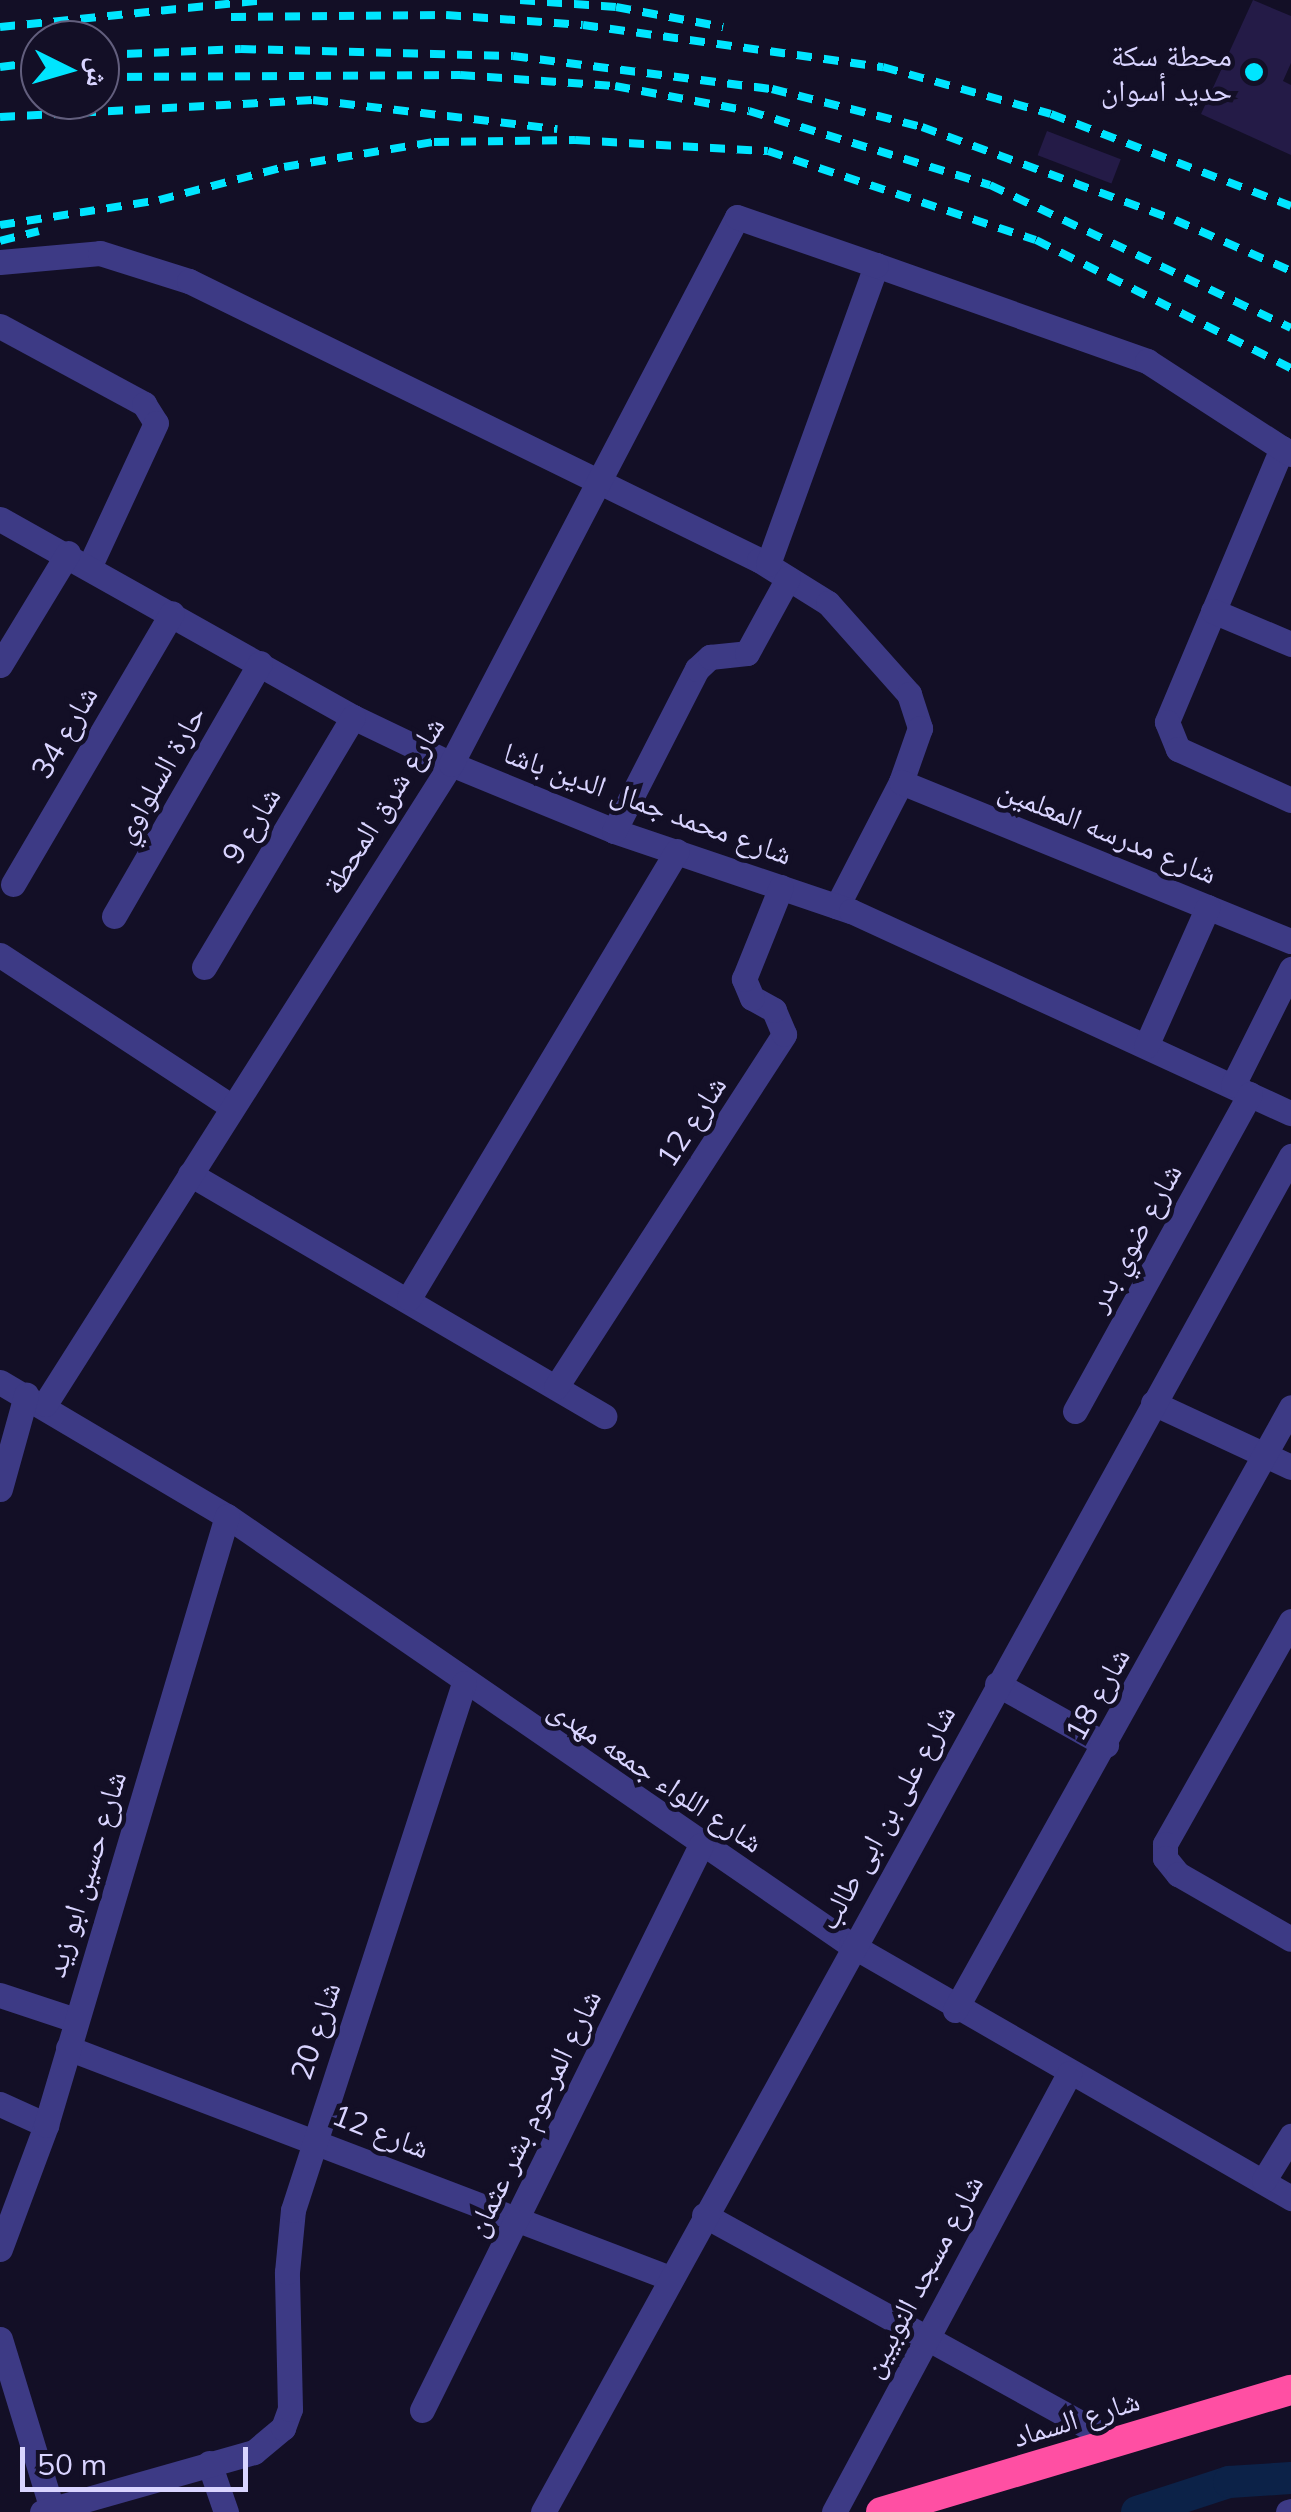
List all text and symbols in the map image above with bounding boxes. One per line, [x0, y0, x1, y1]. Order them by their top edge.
north arrow [20, 20, 120, 120]
place label: محطة سكة حديد أسوان [1101, 37, 1232, 108]
text: ش [80, 56, 117, 89]
marker: محطة سكة حديد أسوان [1241, 59, 1267, 85]
street label: شارع 34 [23, 679, 105, 785]
street label: حارة السلواوي [105, 699, 213, 849]
street label: شارع شرق المحطة [314, 710, 452, 900]
street label: شارع محمد جمال الدين باشا [499, 734, 797, 872]
street label: شارع مدرسه المعلمين [994, 771, 1222, 891]
street label: شارع 9 [214, 780, 288, 870]
street label: شارع 12 [648, 1069, 734, 1173]
street label: شارع ضوي بدر [1079, 1157, 1189, 1317]
street label: شارع 18 [1057, 1641, 1137, 1747]
street label: شارع اللواء جمعه مهدى [542, 1690, 770, 1860]
street label: شارع على بن ابى طالب [809, 1698, 963, 1936]
street label: شارع حسين ابو زيد [37, 1767, 133, 1981]
street label: شارع 20 [282, 1977, 348, 2085]
street label: شارع المرحوم بشر عثمان [458, 1984, 608, 2242]
street label: شارع 12 [327, 2096, 435, 2166]
street label: شارع مسجد النوبيين [853, 2169, 991, 2383]
street label: شارع السماد [1008, 2382, 1144, 2454]
scale bar [25, 2427, 252, 2489]
text: 50 m [37, 2445, 107, 2483]

